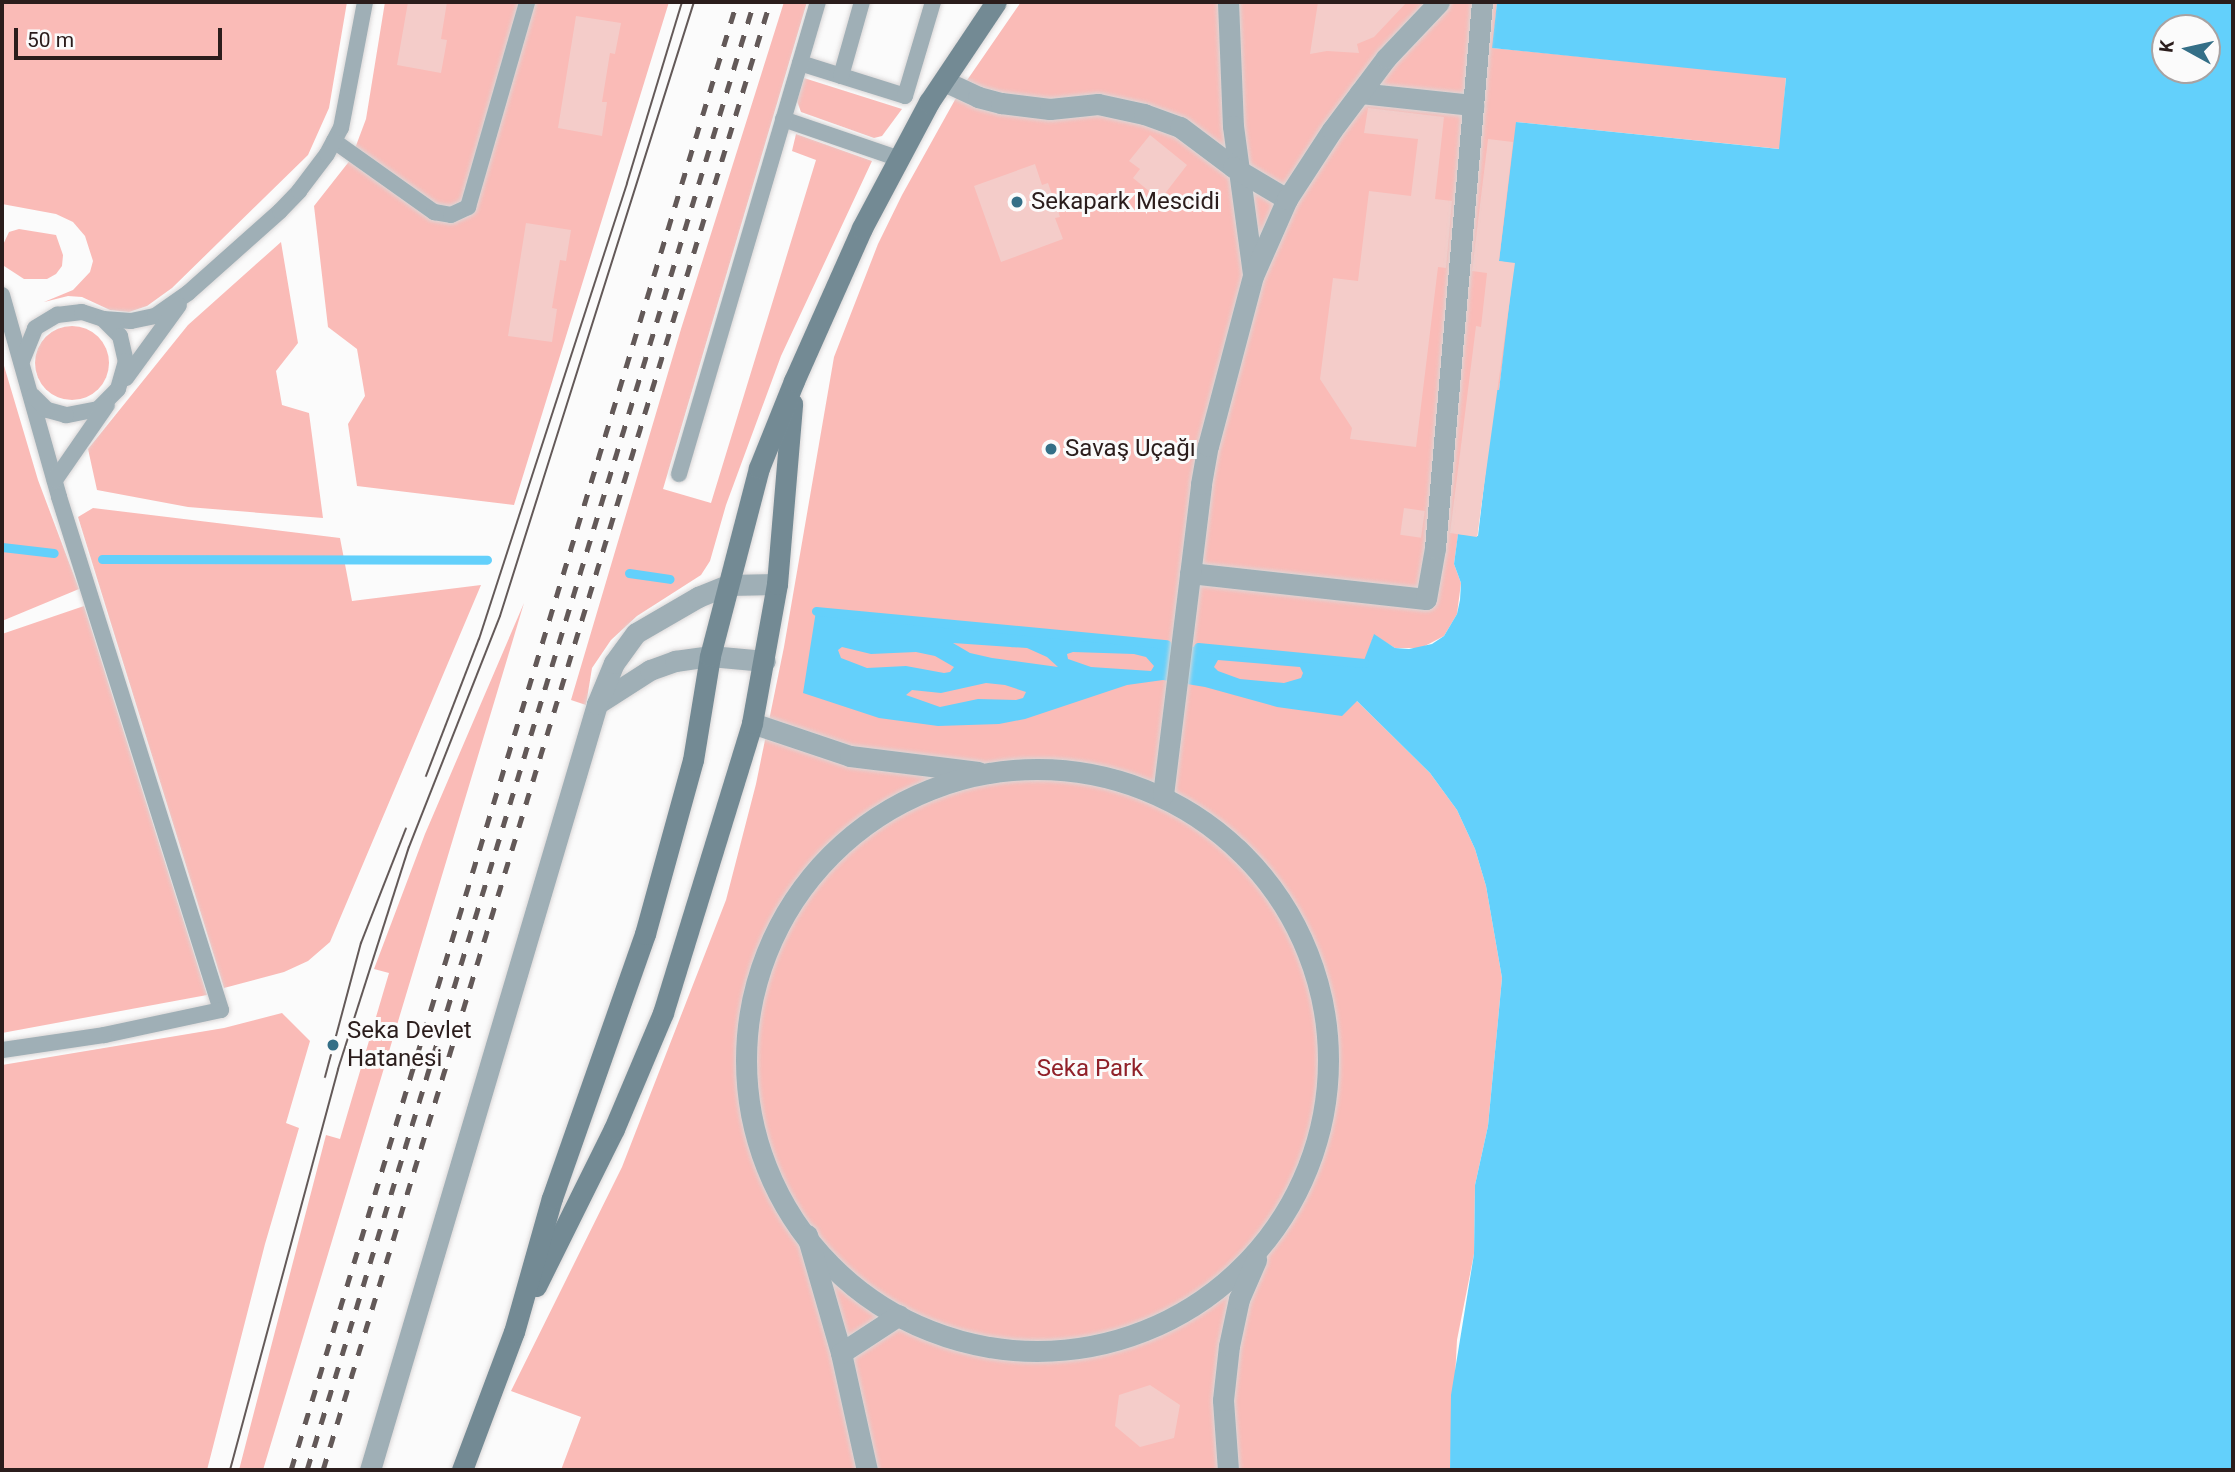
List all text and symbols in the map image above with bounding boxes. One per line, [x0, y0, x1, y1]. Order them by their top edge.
scale bar [18, 14, 226, 58]
north arrow [2151, 14, 2221, 84]
text: 50 m [27, 28, 74, 52]
text: K [2154, 39, 2179, 54]
place label: Sekapark Mescidi [1031, 188, 1220, 216]
marker: Sekapark Mescidi [1009, 194, 1025, 210]
place label: Savaş Uçağı [1065, 435, 1196, 463]
marker: Savaş Uçağı [1043, 441, 1059, 457]
place label: Seka Devlet Hatanesi [347, 1017, 472, 1073]
marker: Seka Devlet Hatanesi [325, 1037, 341, 1053]
park label: Seka Park [1037, 1055, 1143, 1083]

